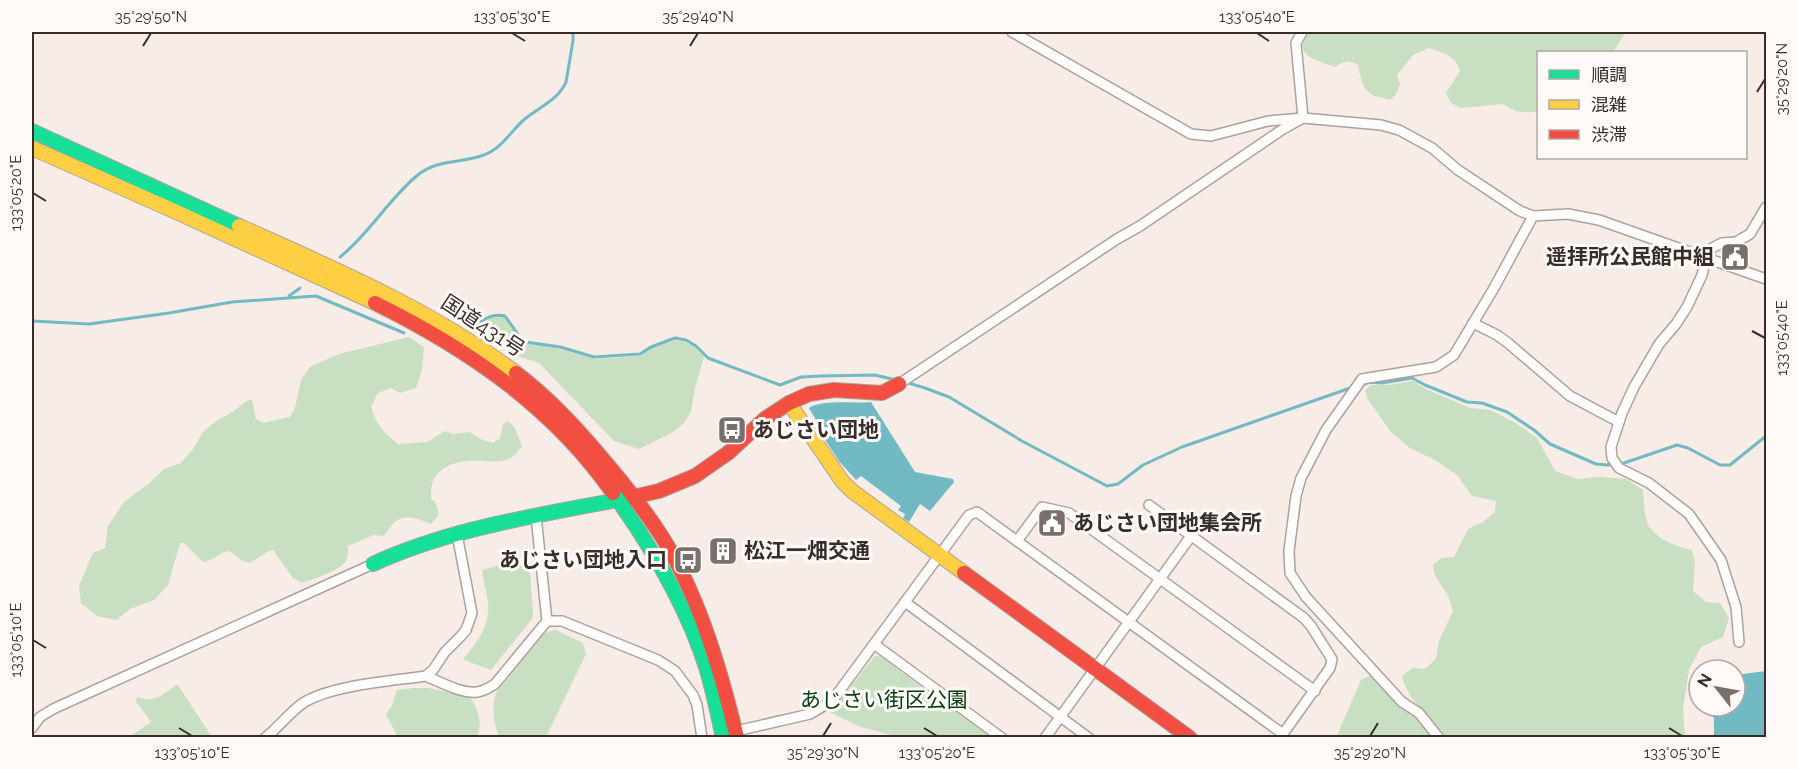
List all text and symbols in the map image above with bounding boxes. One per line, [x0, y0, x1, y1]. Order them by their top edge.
text: 35°29'50"N [115, 8, 187, 26]
text: 133°05'30"E [474, 8, 550, 26]
text: 35°29'40"N [662, 8, 734, 26]
text: 133°05'40"E [1219, 8, 1295, 26]
text: 35°29'20"N [1773, 43, 1791, 115]
legend [1537, 51, 1747, 159]
text: 順調 [1591, 64, 1627, 85]
text: 混雑 [1591, 94, 1627, 115]
text: 渋滞 [1591, 124, 1627, 145]
text: 133°05'20"E [7, 155, 25, 231]
public building icon: 遥拝所公民館中組 [1719, 241, 1751, 273]
place label: 遥拝所公民館中組 [1546, 244, 1714, 269]
street label: 国道431号 [437, 289, 530, 362]
text: 133°05'40"E [1773, 300, 1791, 376]
bus stop icon: あじさい団地 [716, 414, 748, 446]
place label: あじさい団地 [753, 417, 879, 442]
public building icon: あじさい団地集会所 [1036, 507, 1068, 539]
place label: あじさい団地集会所 [1073, 510, 1262, 535]
building icon: 松江一畑交通 [707, 535, 739, 567]
place label: 松江一畑交通 [744, 538, 870, 563]
bus stop icon: あじさい団地入口 [672, 544, 704, 576]
place label: あじさい団地入口 [499, 547, 667, 572]
text: 133°05'10"E [7, 602, 25, 678]
north arrow [1687, 658, 1747, 718]
text: N [1693, 670, 1716, 691]
park label: あじさい街区公園 [800, 687, 968, 712]
text: 133°05'10"E [154, 744, 230, 762]
text: 35°29'30"N [787, 744, 859, 762]
text: 133°05'20"E [899, 744, 975, 762]
text: 35°29'20"N [1334, 744, 1406, 762]
text: 133°05'30"E [1644, 744, 1720, 762]

